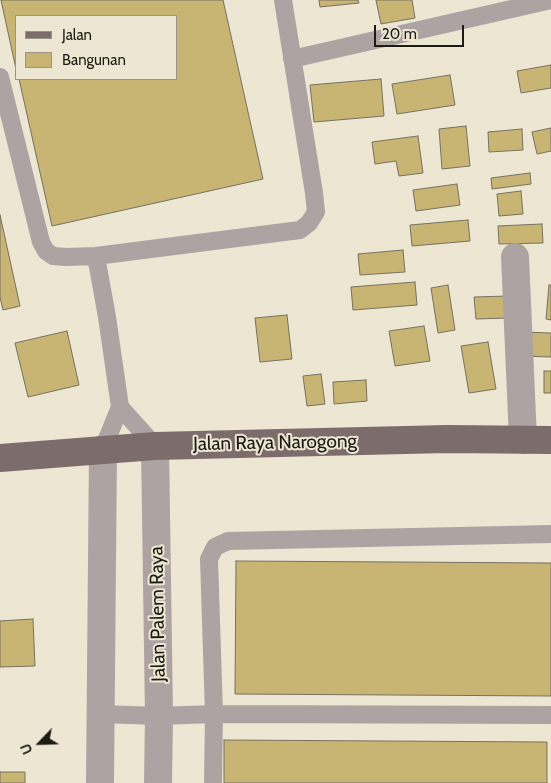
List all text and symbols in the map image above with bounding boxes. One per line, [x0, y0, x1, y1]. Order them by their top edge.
legend [15, 15, 178, 80]
scale bar [376, 15, 466, 47]
text: 20 m [382, 25, 417, 43]
text: Jalan [62, 26, 92, 44]
text: Bangunan [62, 51, 126, 69]
street label: Jalan Raya Narogong [193, 430, 357, 456]
street label: Jalan Palem Raya [145, 546, 171, 682]
north arrow [15, 718, 65, 768]
text: U [16, 741, 37, 757]

